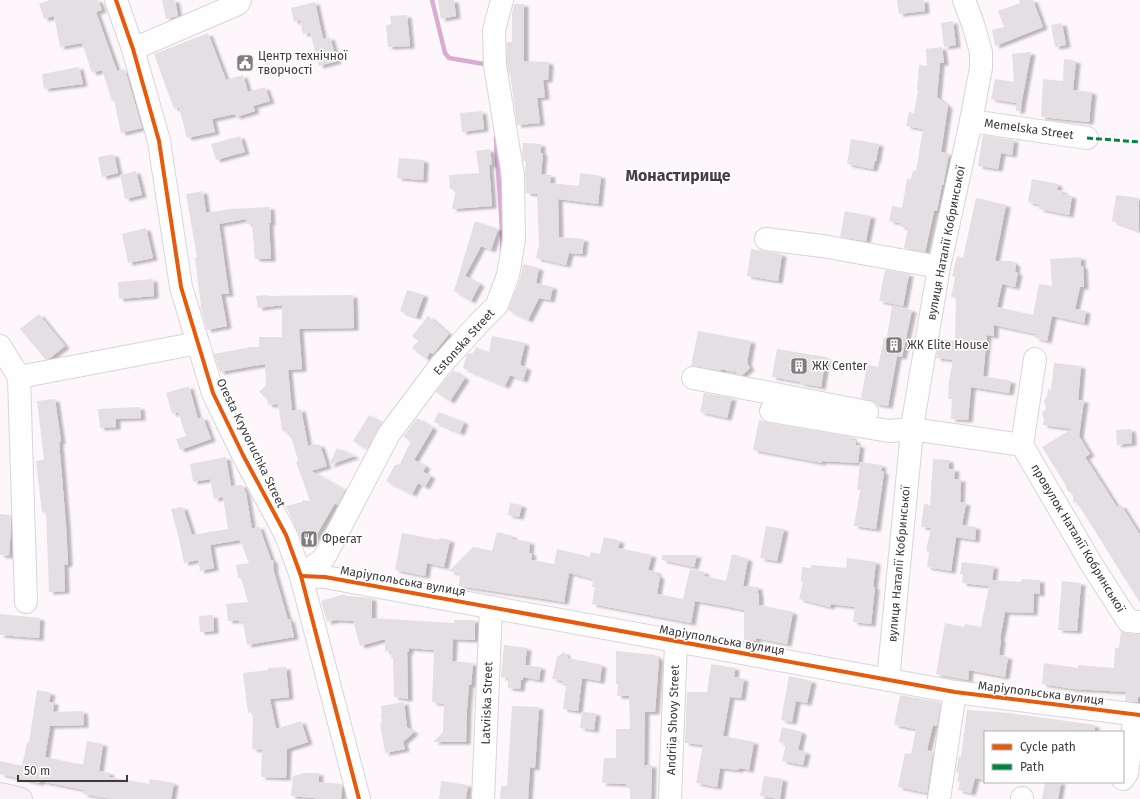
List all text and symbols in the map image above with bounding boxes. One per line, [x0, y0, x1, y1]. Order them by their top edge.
place label: Центр технічної творчості [258, 49, 348, 77]
public building icon: Центр технічної творчості [235, 53, 255, 73]
street label: Memelska Street [983, 116, 1075, 142]
street label: вулиця Наталії Кобринської [924, 164, 968, 321]
district label: Монастирище [625, 166, 731, 185]
street label: Estonska Street [431, 306, 498, 378]
building icon: ЖК Elite House [884, 335, 904, 355]
place label: ЖК Elite House [907, 338, 989, 352]
building icon: ЖК Center [789, 356, 809, 376]
place label: ЖК Center [812, 359, 868, 373]
street label: Oresta Kryvoruchka Street [214, 376, 289, 510]
street label: провулок Наталії Кобринської [1028, 461, 1128, 615]
street label: вулиця Наталії Кобринської [885, 485, 913, 643]
restaurant icon: Фрегат [299, 529, 319, 549]
place label: Фрегат [322, 532, 362, 546]
street label: Маріупольська вулиця [339, 563, 467, 599]
street label: Маріупольська вулиця [658, 622, 786, 658]
street label: Latviiska Street [479, 661, 495, 745]
street label: Andriia Shovy Street [664, 664, 682, 775]
street label: Маріупольська вулиця [977, 678, 1105, 708]
legend [984, 731, 1124, 783]
text: Cycle path [1020, 740, 1076, 754]
scale bar [18, 757, 127, 783]
text: Path [1020, 760, 1044, 774]
text: 50 m [24, 764, 50, 778]

